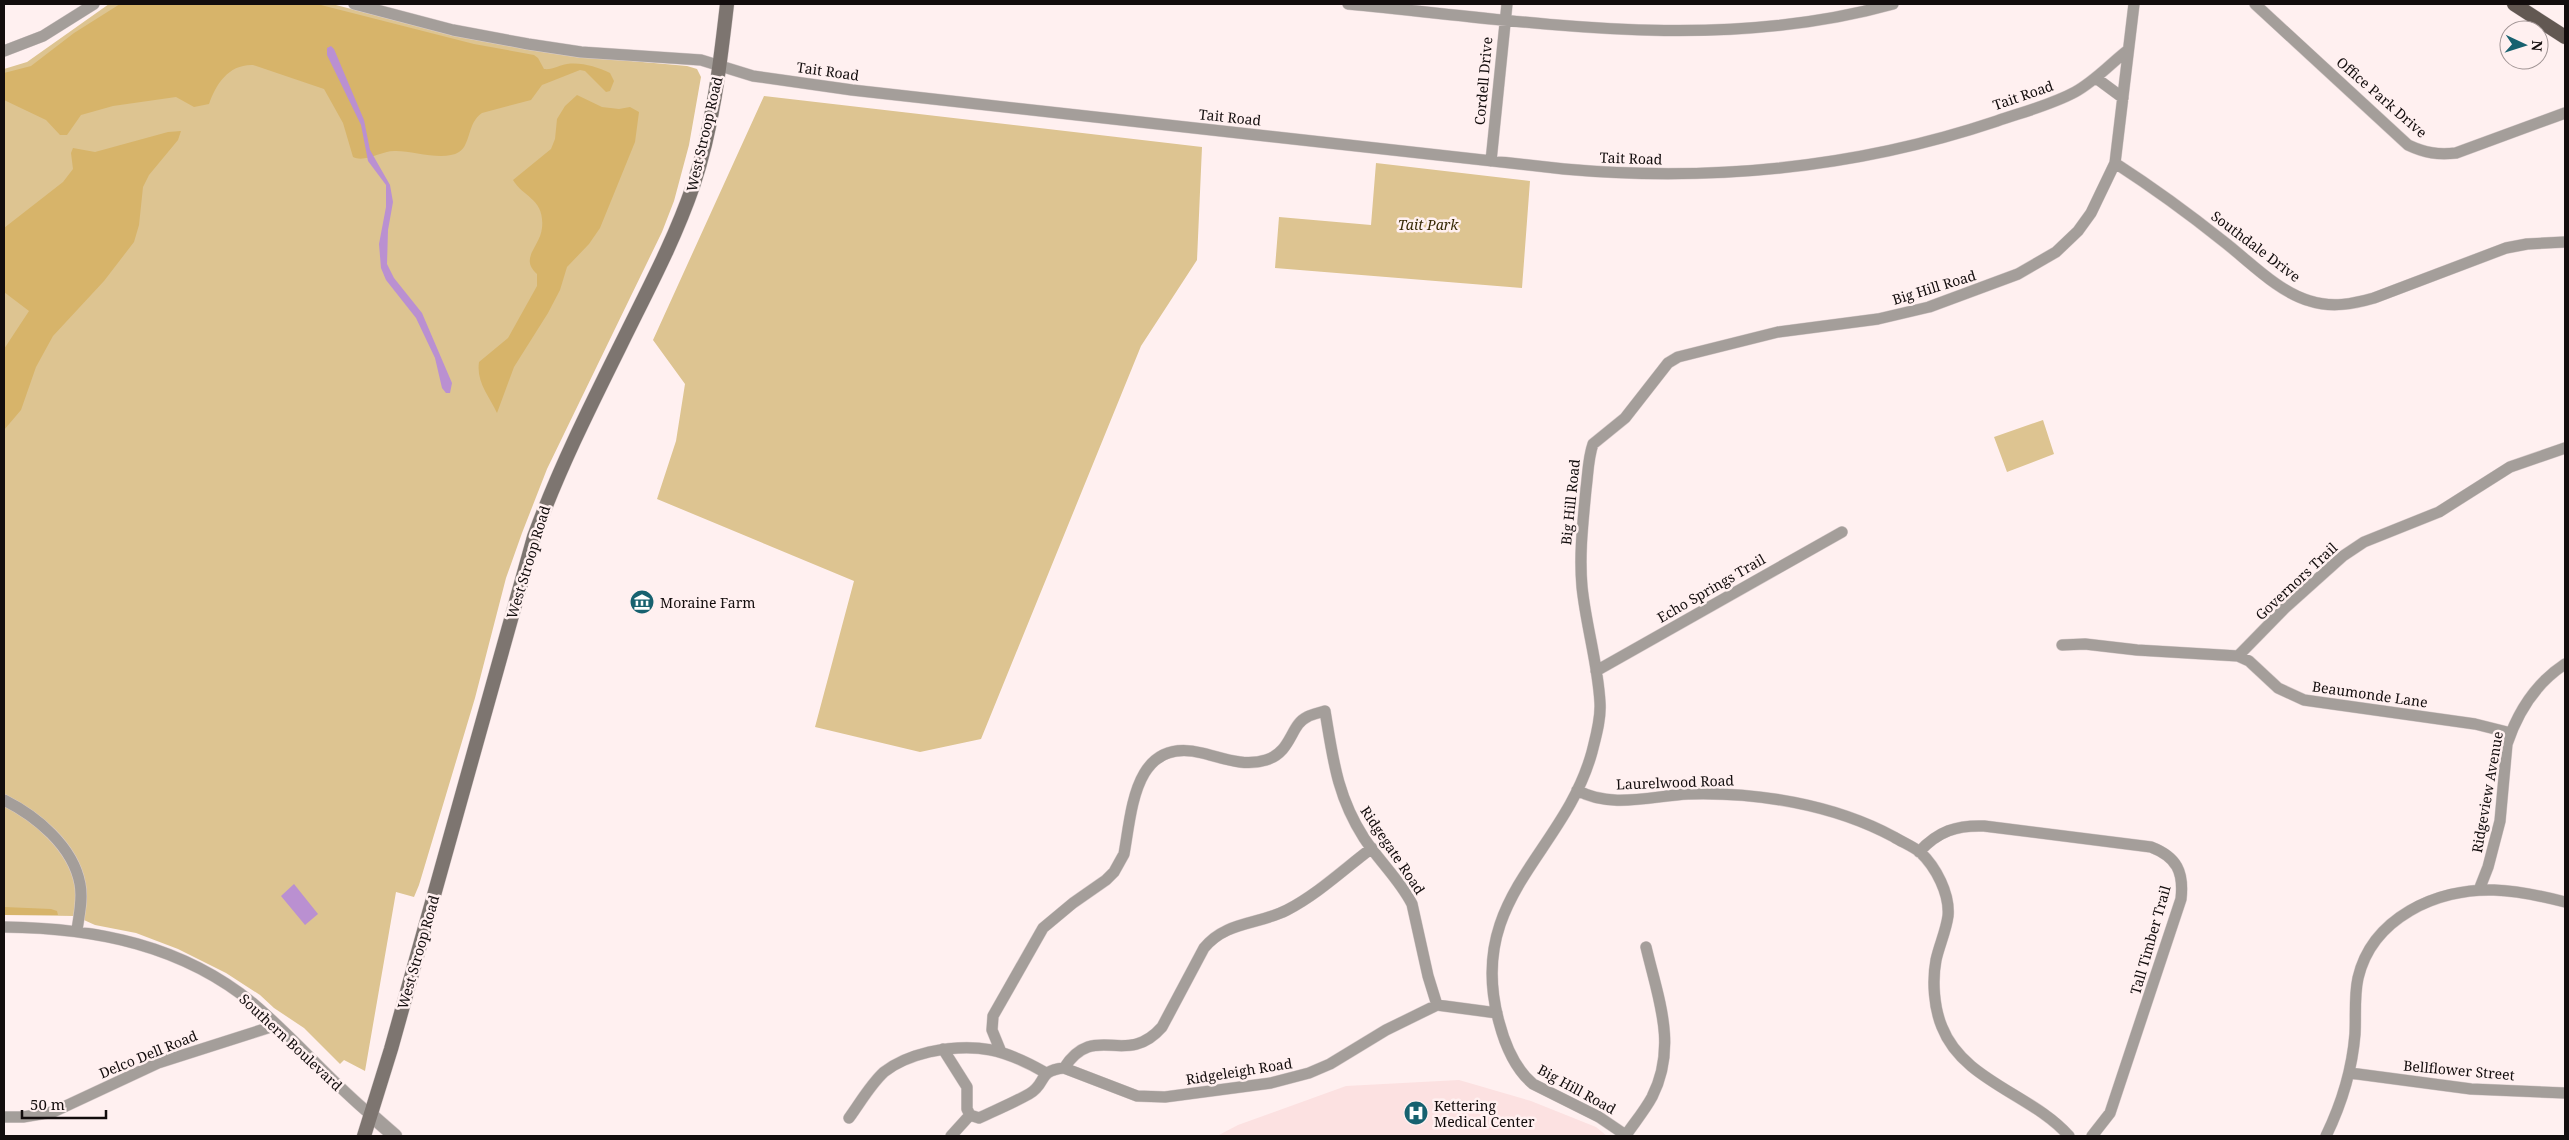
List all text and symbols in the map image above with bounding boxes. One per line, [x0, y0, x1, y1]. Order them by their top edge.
north arrow [2499, 20, 2549, 70]
street label: Cordell Drive [1470, 36, 1496, 126]
text: N [2528, 40, 2547, 52]
street label: Office Park Drive [2333, 52, 2431, 142]
street label: Tait Road [796, 57, 861, 85]
street label: West Stroop Road [682, 74, 727, 193]
street label: Tait Road [1990, 76, 2056, 114]
street label: Tait Road [1198, 104, 1263, 130]
street label: Tait Road [1599, 147, 1663, 169]
street label: Southdale Drive [2207, 206, 2305, 286]
park label: Tait Park [1398, 215, 1459, 234]
street label: Big Hill Road [1890, 265, 1978, 309]
street label: Big Hill Road [1556, 458, 1584, 546]
street label: West Stroop Road [502, 503, 554, 621]
street label: Governors Trail [2251, 538, 2342, 624]
street label: Echo Springs Trail [1654, 549, 1769, 627]
museum icon: Moraine Farm [629, 589, 655, 615]
place label: Moraine Farm [660, 593, 755, 612]
street label: Beaumonde Lane [2311, 676, 2429, 712]
street label: Ridgeview Avenue [2467, 730, 2507, 854]
street label: Laurelwood Road [1616, 770, 1735, 794]
street label: Ridgegate Road [1356, 802, 1430, 898]
street label: Tall Timber Trail [2125, 883, 2175, 997]
street label: West Stroop Road [393, 893, 443, 1011]
street label: Southern Boulevard [235, 989, 347, 1095]
street label: Delco Dell Road [96, 1025, 200, 1082]
street label: Ridgeleigh Road [1184, 1053, 1294, 1089]
street label: Bellflower Street [2403, 1056, 2515, 1084]
street label: Big Hill Road [1535, 1060, 1620, 1118]
scale bar [22, 1088, 106, 1120]
text: 50 m [30, 1094, 65, 1114]
place label: Kettering Medical Center [1434, 1096, 1535, 1131]
hospital icon: Kettering Medical Center [1403, 1100, 1429, 1126]

